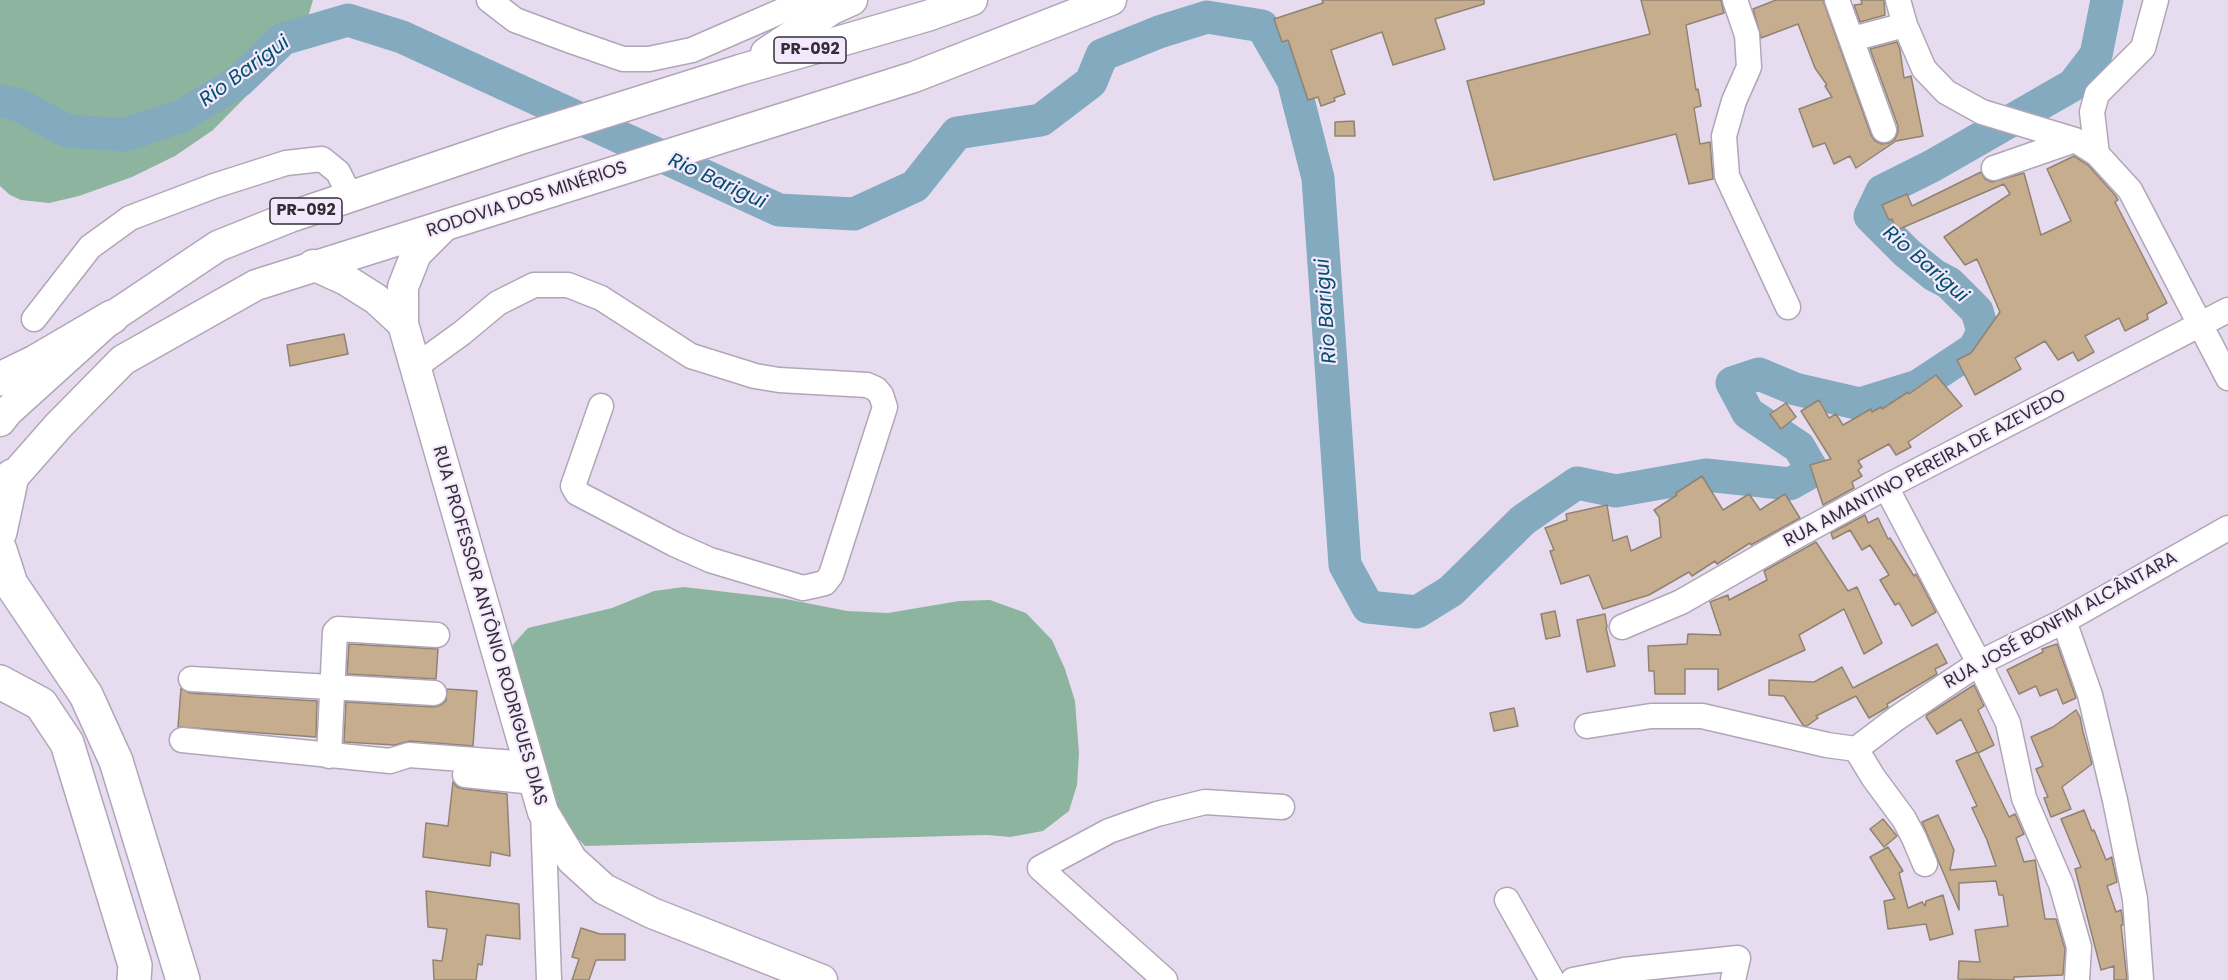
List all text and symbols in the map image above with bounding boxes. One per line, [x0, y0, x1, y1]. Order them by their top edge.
water label: Rio Barigui [195, 31, 295, 113]
road number: PR-092 [774, 37, 846, 63]
water label: Rio Barigui [664, 149, 770, 215]
street label: RODOVIA DOS MINÉRIOS [424, 157, 630, 243]
road number: PR-092 [270, 198, 342, 224]
water label: Rio Barigui [1877, 221, 1973, 309]
water label: Rio Barigui [1311, 258, 1343, 364]
street label: RUA AMANTINO PEREIRA DE AZEVEDO [1780, 385, 2070, 553]
street label: RUA PROFESSOR ANTÔNIO RODRIGUES DIAS [427, 444, 551, 808]
street label: RUA JOSÉ BONFIM ALCÂNTARA [1941, 548, 2181, 694]

